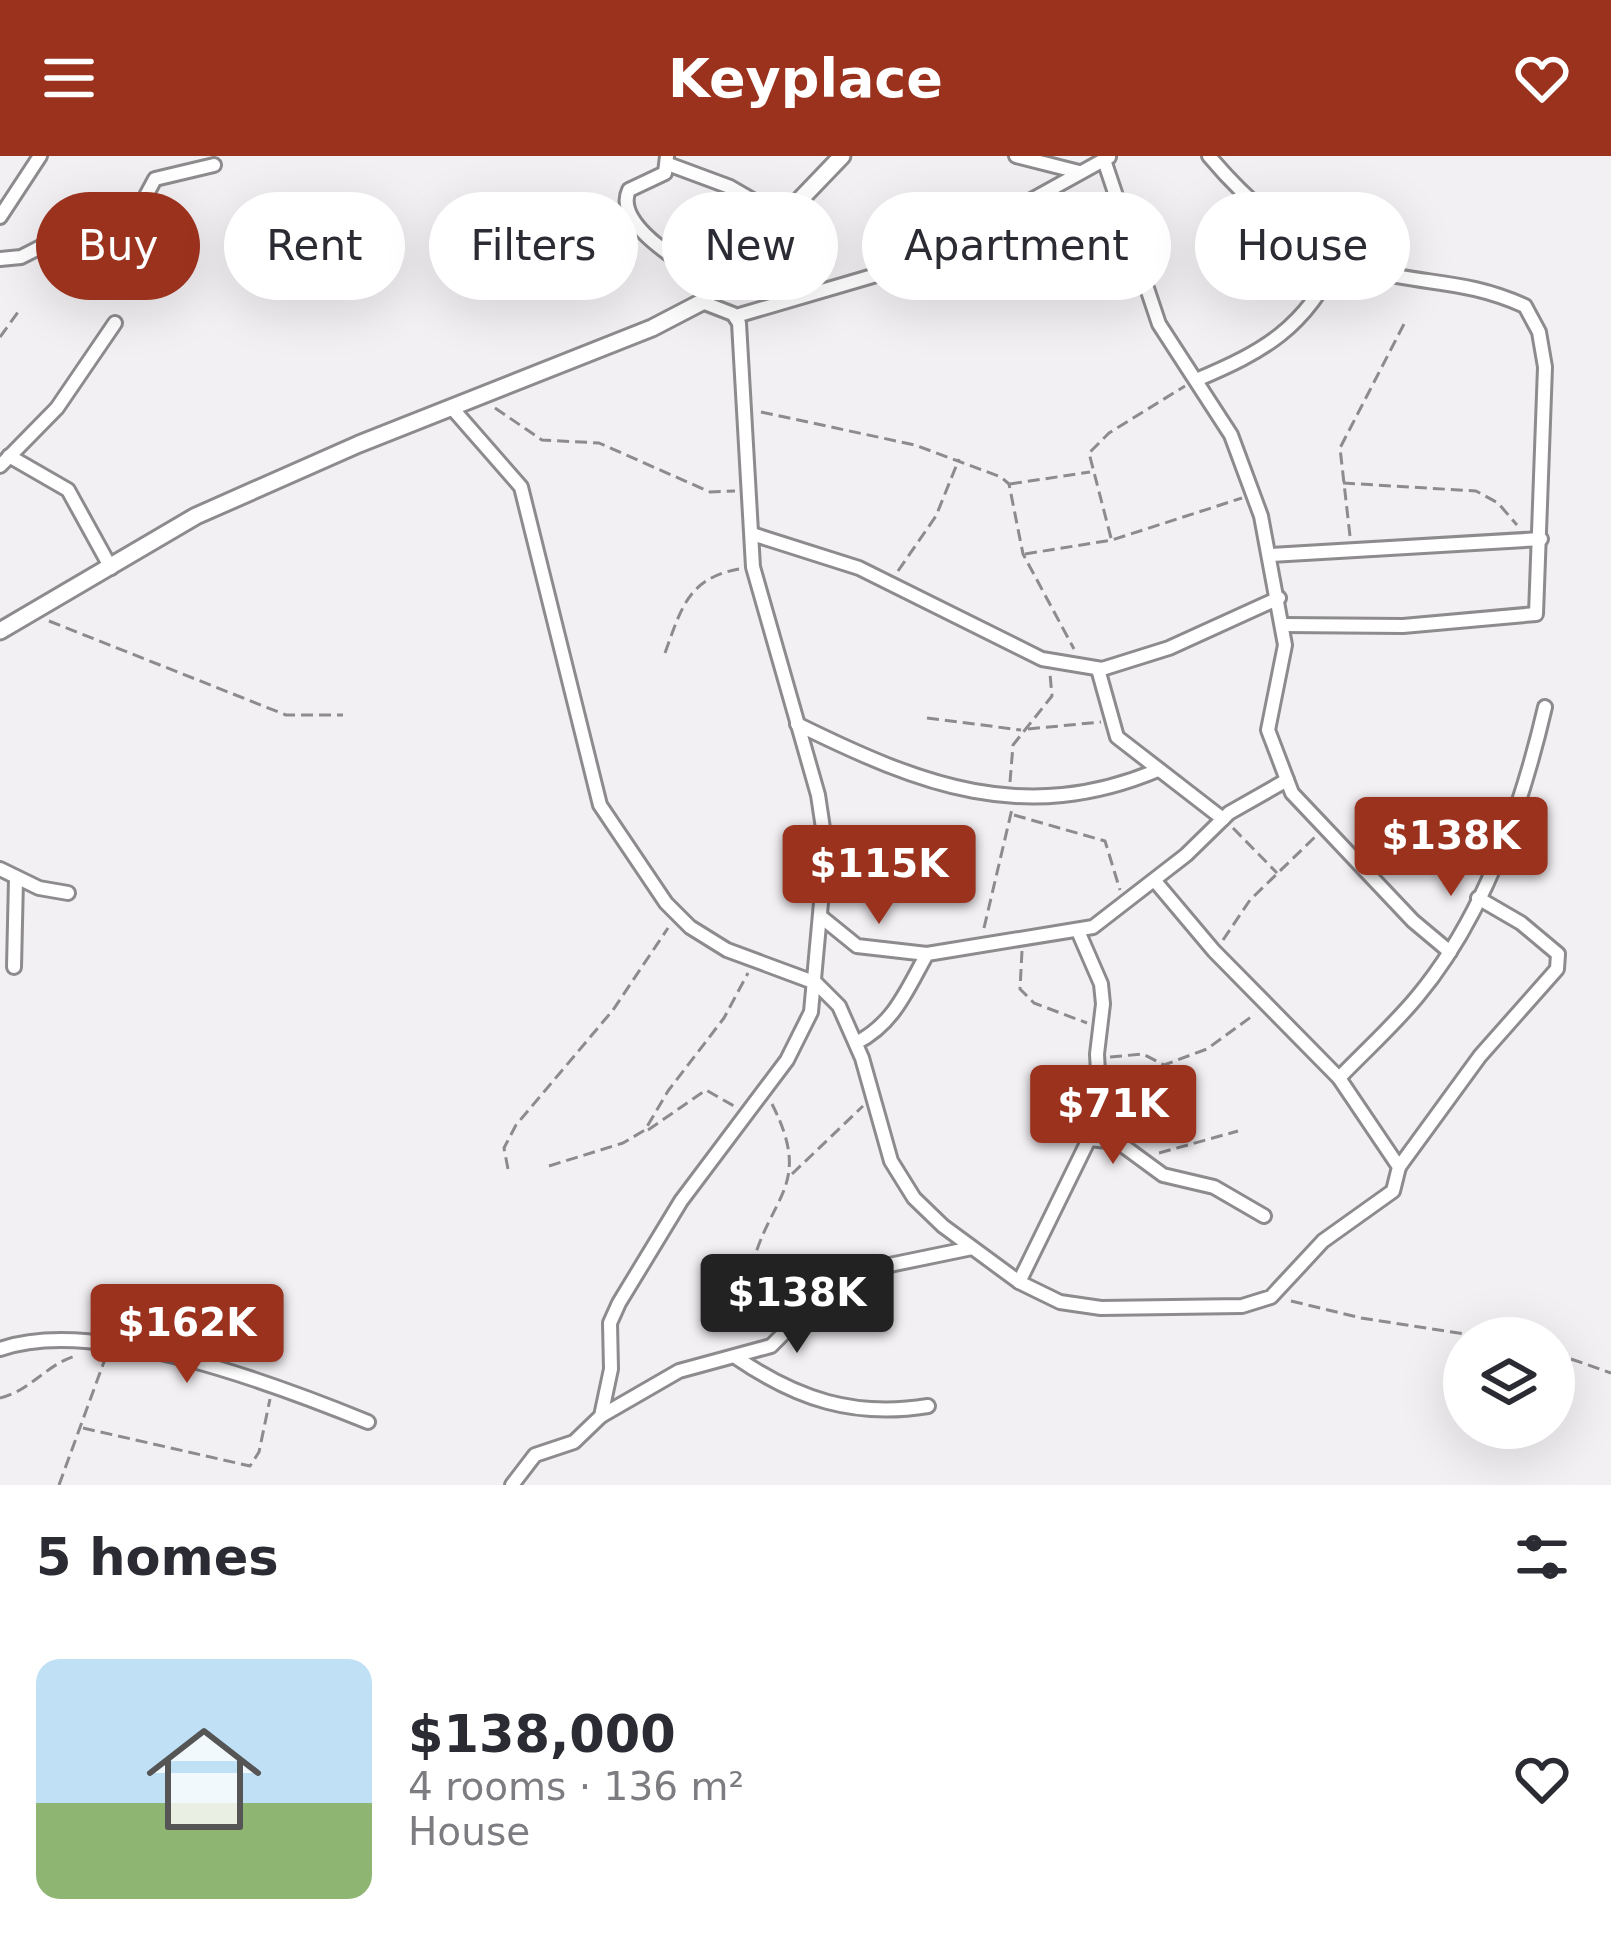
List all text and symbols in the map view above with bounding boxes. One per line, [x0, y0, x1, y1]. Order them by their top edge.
icon: menu [36, 45, 102, 111]
icon: heart [1509, 45, 1575, 111]
text: Keyplace [668, 47, 943, 110]
chip: Buy [36, 192, 200, 300]
chip: Rent [224, 192, 405, 300]
chip: Filters [429, 192, 638, 300]
chip: New [662, 192, 838, 300]
chip: Apartment [862, 192, 1171, 300]
chip: House [1195, 192, 1410, 300]
pin: $138K [1367, 797, 1535, 899]
text: $138K [1382, 813, 1520, 858]
pin: $115K [795, 825, 963, 927]
text: $115K [810, 841, 948, 886]
pin: $71K [1042, 1065, 1184, 1167]
text: $71K [1057, 1081, 1169, 1126]
pin: $138K [713, 1254, 881, 1356]
text: $138K [728, 1270, 866, 1315]
pin: $162K [103, 1284, 271, 1386]
text: $162K [118, 1300, 256, 1345]
map controls [1443, 1317, 1575, 1449]
button: layers [1443, 1317, 1575, 1449]
icon: filters [1509, 1524, 1575, 1590]
text: 5 homes [36, 1528, 279, 1587]
text: $138,000 [408, 1705, 676, 1764]
icon: home [132, 1707, 276, 1851]
icon: heart [1509, 1746, 1575, 1812]
text: 4 rooms · 136 m² [408, 1764, 744, 1809]
text: House [408, 1809, 530, 1854]

